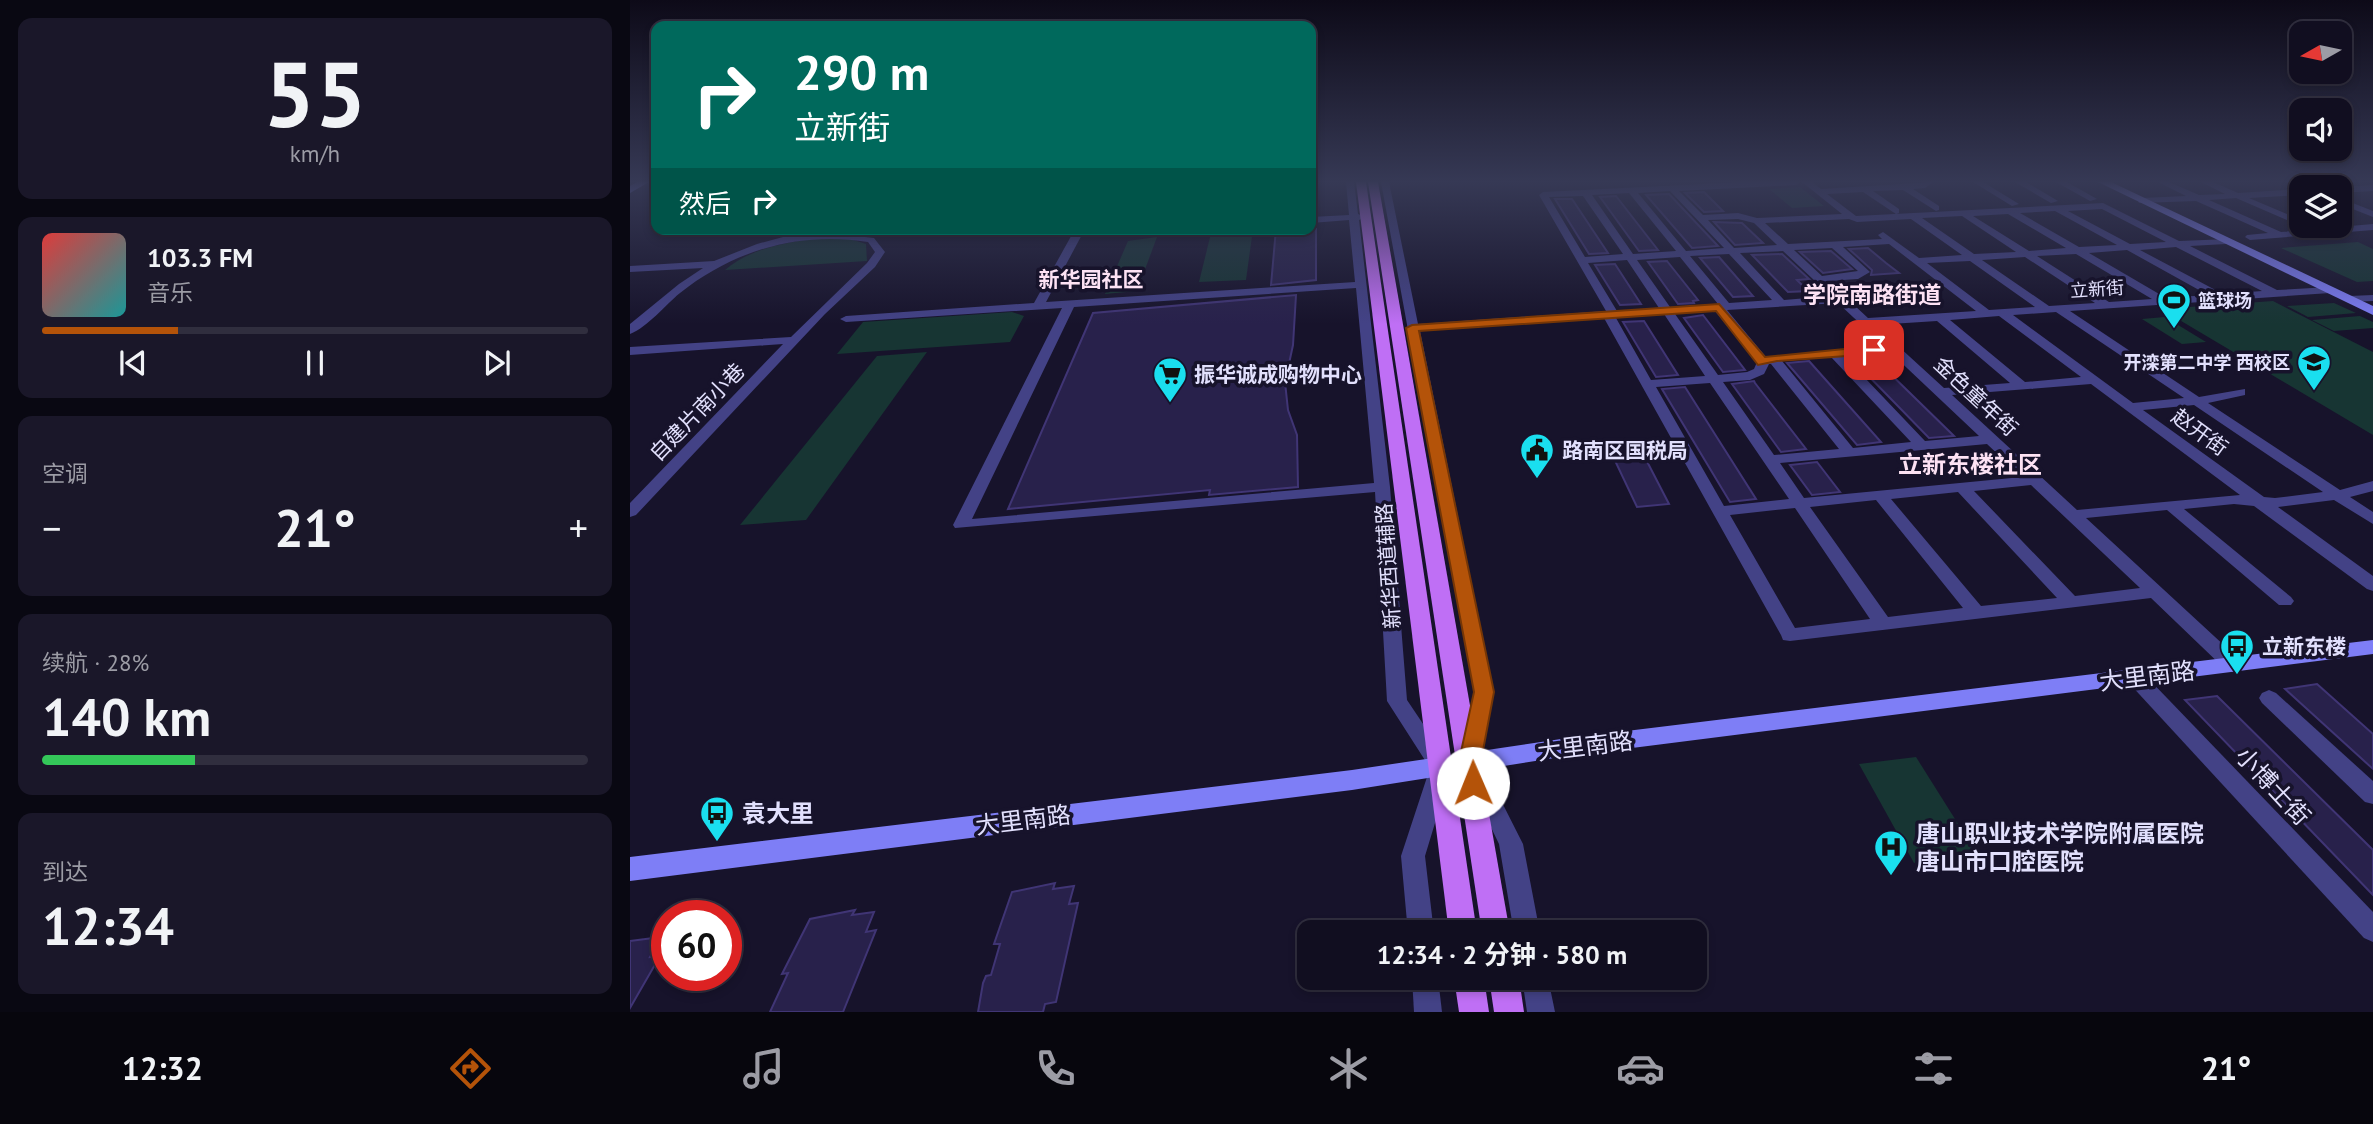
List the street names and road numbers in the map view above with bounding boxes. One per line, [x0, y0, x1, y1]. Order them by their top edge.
street label: 立新街 [2069, 276, 2125, 302]
street label: 金色童年街 [1928, 350, 2024, 442]
street label: 自建片南小巷 [644, 357, 750, 467]
street label: 赵开街 [2167, 403, 2233, 461]
street label: 新华西道辅路 [1370, 502, 1406, 630]
street label: 大里南路 [2097, 655, 2197, 697]
street label: 大里南路 [1535, 725, 1635, 767]
street label: 小博士街 [2229, 740, 2317, 832]
street label: 大里南路 [973, 799, 1073, 841]

